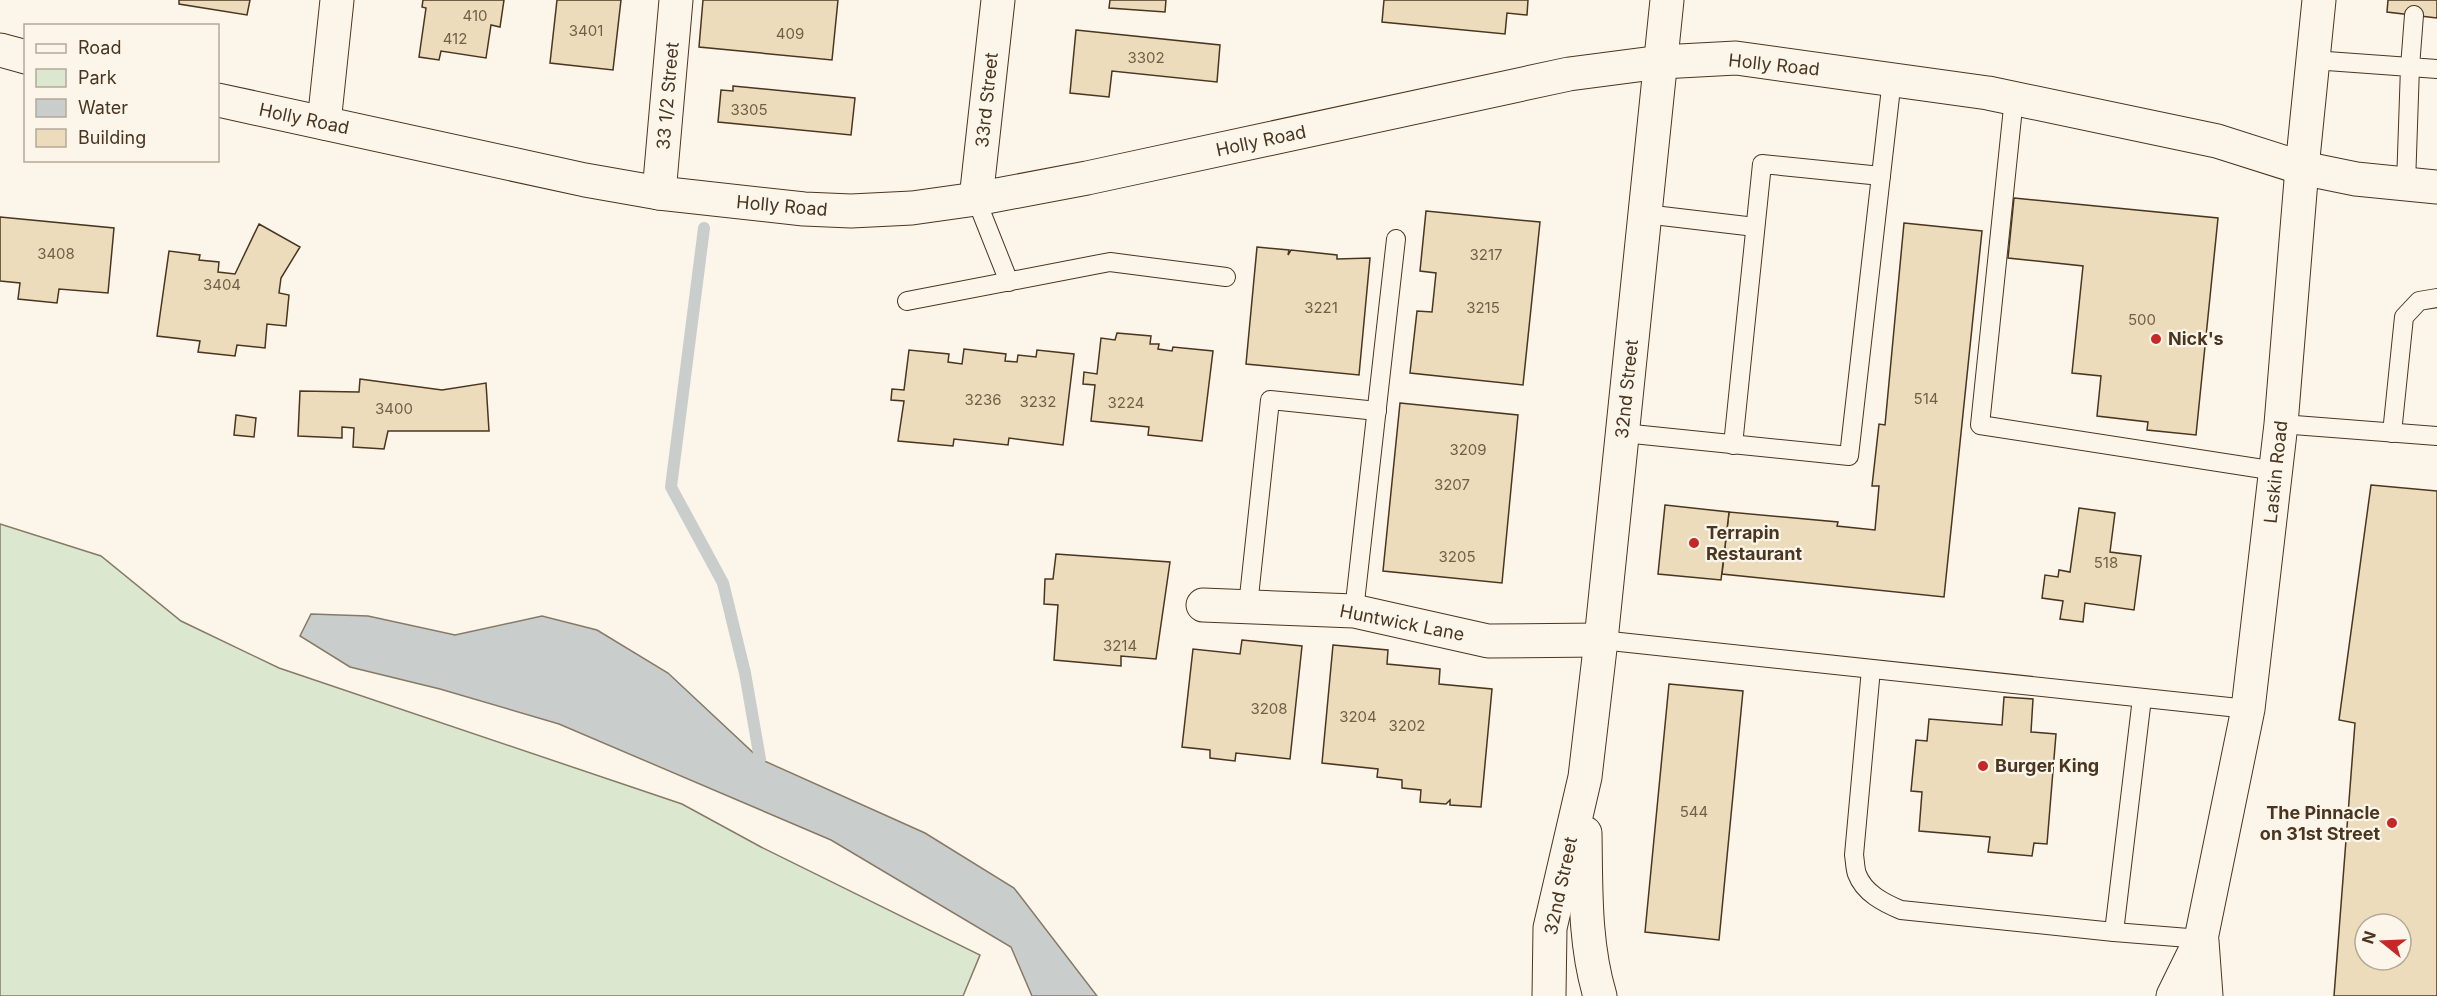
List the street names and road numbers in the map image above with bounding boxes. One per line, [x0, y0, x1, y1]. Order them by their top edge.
street label: 33 1/2 Street [652, 41, 683, 151]
street label: Holly Road [1727, 49, 1821, 80]
street label: 33rd Street [971, 51, 1002, 149]
street label: Holly Road [257, 99, 351, 138]
street label: Holly Road [1214, 121, 1308, 160]
street label: Holly Road [736, 191, 829, 220]
street label: 32nd Street [1611, 338, 1642, 440]
street label: Laskin Road [2260, 420, 2291, 524]
street label: Huntwick Lane [1338, 600, 1466, 645]
street label: 32nd Street [1540, 835, 1581, 937]

